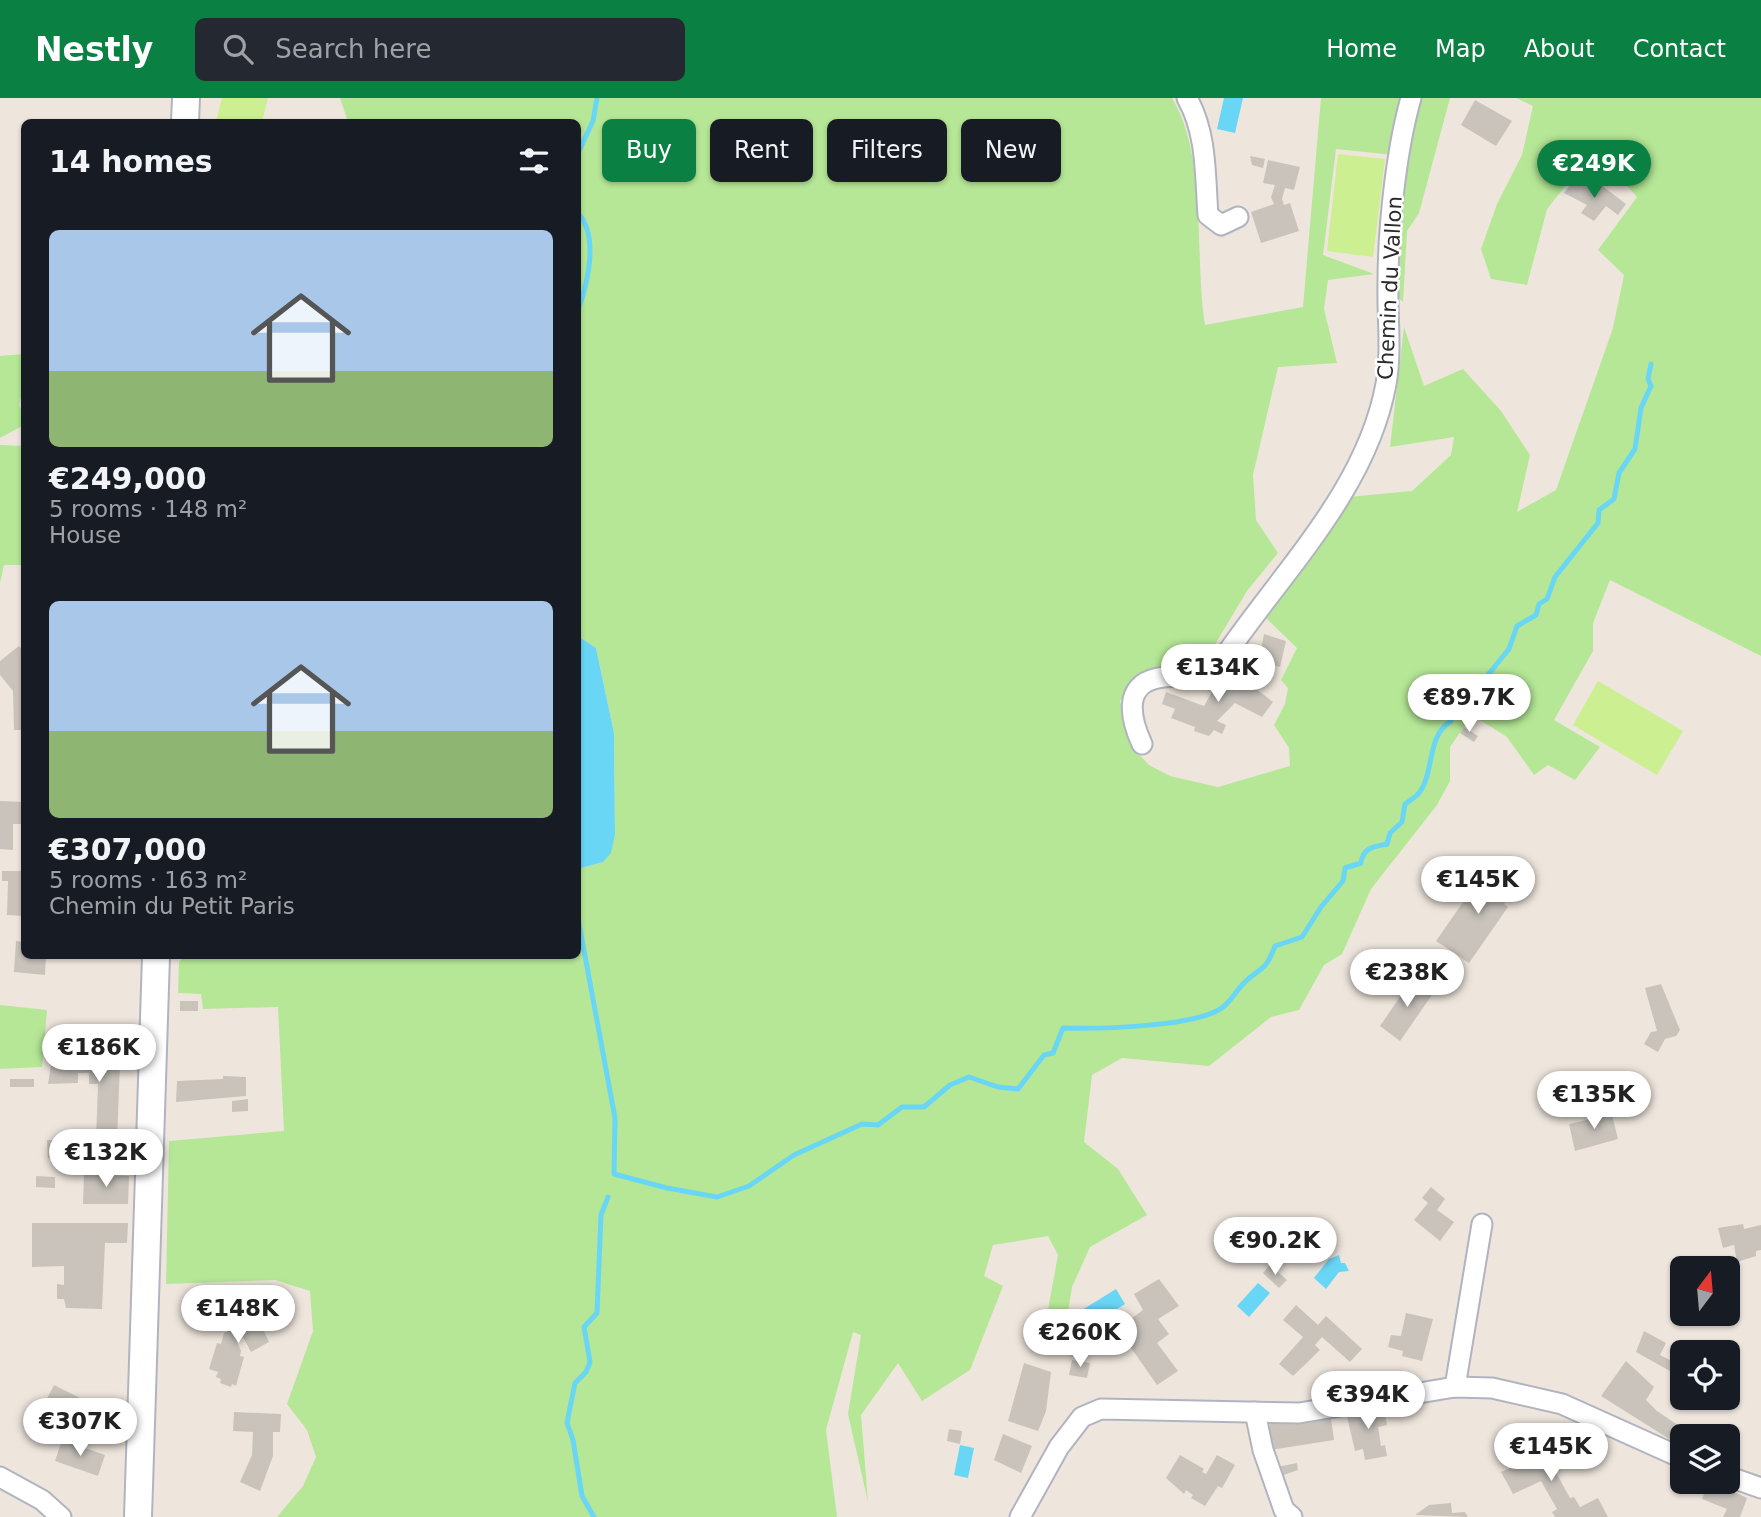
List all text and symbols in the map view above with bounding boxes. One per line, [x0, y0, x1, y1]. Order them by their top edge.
search box [195, 18, 685, 81]
text: Nestly [35, 30, 153, 69]
icon: search [219, 30, 257, 68]
text: Search here [275, 34, 431, 64]
text: Home [1326, 35, 1397, 63]
text: Map [1435, 35, 1486, 63]
text: About [1524, 35, 1595, 63]
text: Contact [1633, 35, 1726, 63]
chip: Buy [602, 119, 696, 182]
chip: Rent [710, 119, 813, 182]
chip: Filters [827, 119, 947, 182]
chip: New [961, 119, 1061, 182]
pin: €249K [1545, 140, 1643, 200]
icon: filters [515, 142, 553, 180]
text: 14 homes [49, 144, 213, 179]
text: €249K [1553, 150, 1635, 176]
street label: Chemin du Vallon [1373, 196, 1407, 380]
icon: home [238, 275, 364, 401]
text: €249,000 [49, 461, 207, 496]
text: 5 rooms · 148 m² [49, 496, 247, 522]
text: House [49, 522, 121, 548]
pin: €134K [1169, 644, 1267, 704]
icon: home [238, 646, 364, 772]
text: €134K [1177, 654, 1259, 680]
pin: €89.7K [1412, 674, 1526, 734]
text: €89.7K [1424, 684, 1514, 710]
text: €307,000 [49, 832, 207, 867]
pin: €145K [1429, 856, 1527, 916]
text: €145K [1437, 866, 1519, 892]
text: 5 rooms · 163 m² [49, 867, 247, 893]
text: Chemin du Petit Paris [49, 893, 295, 919]
pin: €238K [1358, 950, 1456, 1009]
text: €238K [1366, 959, 1448, 985]
pin: €186K [50, 1024, 148, 1084]
text: €186K [58, 1034, 140, 1060]
pin: €135K [1545, 1072, 1643, 1131]
text: €135K [1553, 1081, 1635, 1107]
pin: €132K [57, 1130, 155, 1189]
text: €132K [65, 1139, 147, 1165]
pin: €90.2K [1218, 1218, 1332, 1277]
text: €90.2K [1230, 1227, 1320, 1253]
north arrow [1670, 1256, 1740, 1326]
map controls [1670, 1256, 1740, 1494]
pin: €148K [189, 1286, 287, 1345]
text: €148K [197, 1295, 279, 1321]
pin: €260K [1031, 1310, 1129, 1369]
text: €260K [1039, 1319, 1121, 1345]
button: locate [1670, 1340, 1740, 1410]
pin: €394K [1319, 1372, 1417, 1431]
text: €394K [1327, 1381, 1409, 1407]
pin: €307K [31, 1398, 129, 1458]
text: €307K [39, 1408, 121, 1434]
pin: €145K [1502, 1424, 1600, 1483]
button: layers [1670, 1424, 1740, 1494]
text: €145K [1510, 1433, 1592, 1459]

